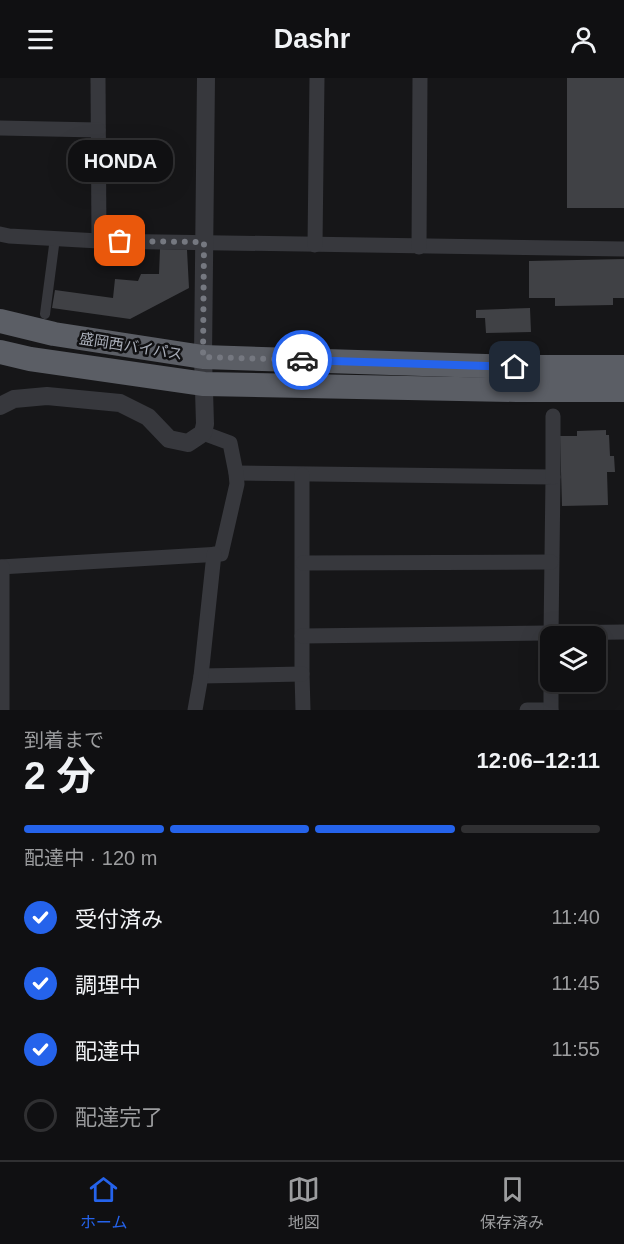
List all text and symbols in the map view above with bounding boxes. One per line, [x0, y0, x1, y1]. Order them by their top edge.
icon: menu [24, 23, 57, 56]
icon: person [567, 23, 600, 56]
text: Dashr [274, 24, 350, 54]
callout: HONDA [68, 139, 172, 181]
text: HONDA [84, 150, 157, 172]
pin [94, 215, 145, 266]
icon: bag [103, 224, 136, 257]
street label: 盛岡西バイパス [78, 329, 184, 363]
courier [272, 330, 332, 390]
pin [489, 341, 540, 392]
icon: car [286, 344, 319, 377]
icon: home [498, 350, 531, 383]
map controls [540, 626, 606, 692]
button: layers [540, 626, 606, 692]
text: 到着まで [24, 729, 104, 751]
text: 12:06–12:11 [476, 748, 600, 773]
text: 2 分 [24, 754, 96, 797]
text: 配達中 · 120 m [24, 847, 157, 869]
icon: check [24, 901, 57, 934]
text: 11:40 [551, 906, 600, 928]
text: 受付済み [75, 907, 163, 932]
icon: check [24, 967, 57, 1000]
text: 11:45 [551, 972, 600, 994]
text: 調理中 [75, 973, 141, 998]
icon: check [24, 1033, 57, 1066]
text: 11:55 [551, 1038, 600, 1060]
text: 配達中 [75, 1039, 141, 1064]
text: 配達完了 [75, 1105, 163, 1130]
tab: ホーム [80, 1173, 127, 1233]
tab: 地図 [287, 1173, 320, 1233]
tab: 保存済み [480, 1173, 544, 1233]

